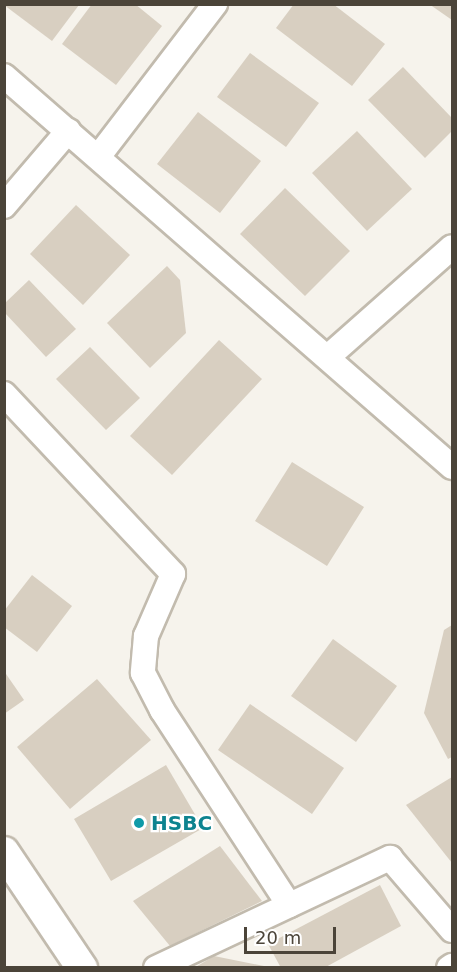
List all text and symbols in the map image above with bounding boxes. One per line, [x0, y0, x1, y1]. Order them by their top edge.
place label: HSBC [151, 811, 212, 835]
marker: HSBC [132, 816, 146, 830]
scale bar [247, 915, 338, 953]
text: 20 m [255, 927, 301, 948]

